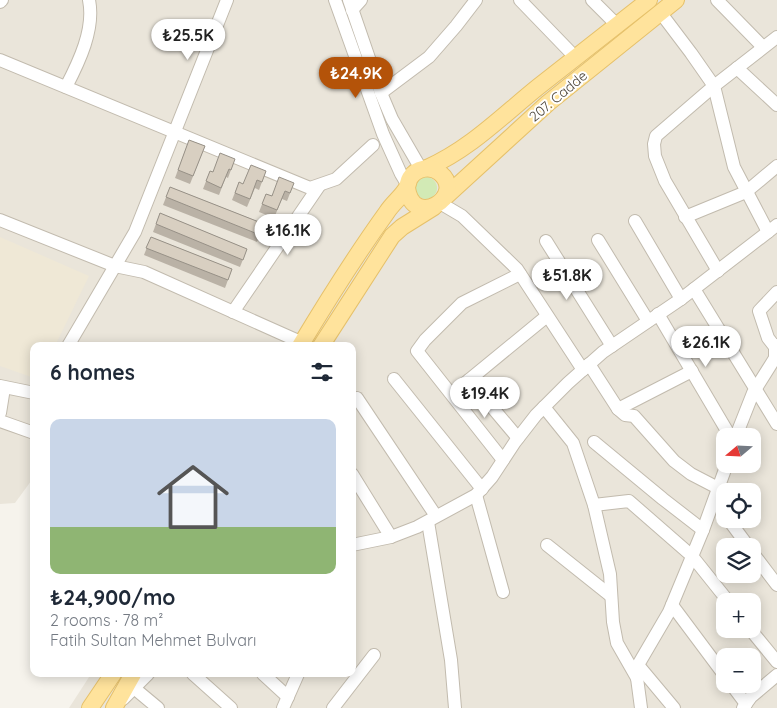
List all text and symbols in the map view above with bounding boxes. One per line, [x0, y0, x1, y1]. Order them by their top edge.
pin: ₺25.5K [147, 18, 229, 61]
text: ₺25.5K [162, 25, 214, 45]
pin: ₺24.9K [315, 56, 397, 99]
text: ₺24.9K [330, 63, 382, 83]
street label: 207. Cadde [525, 66, 591, 126]
pin: ₺16.1K [247, 214, 329, 256]
text: ₺16.1K [265, 220, 311, 240]
pin: ₺51.8K [526, 258, 608, 301]
text: ₺51.8K [543, 265, 591, 285]
pin: ₺26.1K [665, 326, 747, 368]
text: ₺26.1K [682, 332, 730, 352]
icon: filters [308, 358, 336, 386]
text: 6 homes [50, 359, 135, 385]
pin: ₺19.4K [444, 376, 526, 419]
text: ₺19.4K [461, 383, 509, 403]
north arrow [716, 428, 761, 472]
map controls [716, 428, 761, 693]
icon: home [148, 452, 238, 542]
button: locate [716, 483, 761, 528]
button: layers [716, 538, 761, 583]
text: ₺24,900/mo [50, 584, 175, 610]
button: + [716, 593, 761, 638]
text: 2 rooms · 78 m² [50, 610, 163, 630]
text: Fatih Sultan Mehmet Bulvarı [50, 630, 257, 650]
button: − [716, 648, 761, 693]

